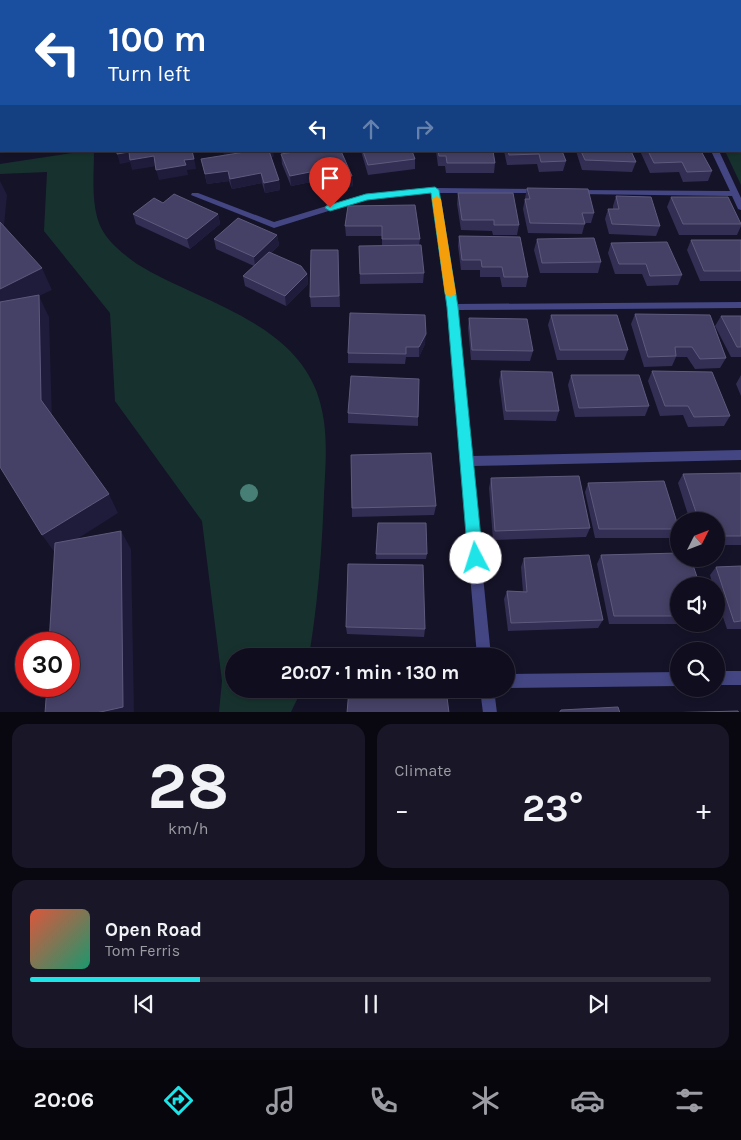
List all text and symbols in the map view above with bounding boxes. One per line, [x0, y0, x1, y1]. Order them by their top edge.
text: 100 m [108, 19, 207, 60]
icon: left [25, 20, 90, 85]
text: Turn left [108, 61, 191, 87]
icon: left [304, 115, 332, 143]
icon: ahead [357, 115, 385, 143]
icon: right [410, 115, 438, 143]
pin [309, 157, 351, 208]
icon: arrive [316, 164, 344, 192]
north arrow [670, 512, 725, 568]
map controls [670, 512, 725, 697]
position arrow [449, 531, 501, 583]
button: sound [670, 577, 725, 632]
speed limit sign: 30 [15, 632, 80, 697]
button: search [670, 642, 725, 697]
text: 20:07 · 1 min · 130 m [281, 662, 459, 684]
text: 28 [148, 748, 229, 824]
text: Climate [395, 761, 452, 780]
text: 23° [522, 786, 583, 831]
text: − [395, 793, 409, 826]
text: + [696, 793, 711, 826]
text: km/h [168, 819, 209, 838]
text: Open Road [105, 919, 202, 941]
text: Tom Ferris [105, 941, 180, 960]
icon: previous [130, 990, 158, 1018]
icon: pause [357, 990, 385, 1018]
icon: next [584, 990, 612, 1018]
icon: directions [161, 1083, 196, 1118]
icon: music [263, 1083, 298, 1118]
icon: phone [366, 1083, 401, 1118]
icon: climate [468, 1083, 503, 1118]
icon: car [570, 1083, 605, 1118]
icon: filters [672, 1083, 707, 1118]
text: 20:06 [34, 1087, 94, 1113]

